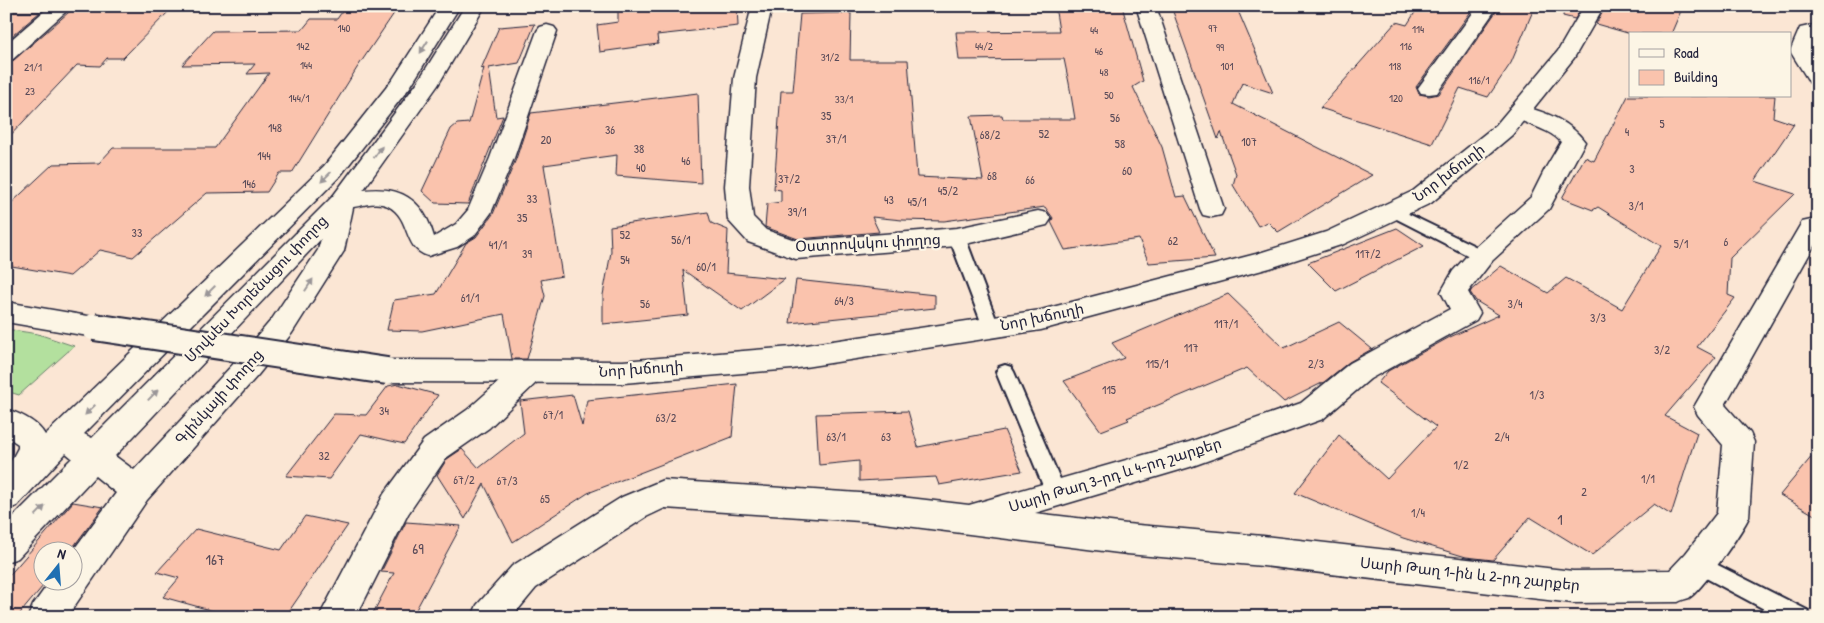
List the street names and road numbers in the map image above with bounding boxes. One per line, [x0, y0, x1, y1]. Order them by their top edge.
street label: Նոր խճուղի [1408, 139, 1489, 207]
street label: Մովսես Խորենացու փողոց [179, 210, 332, 367]
street label: Օստրովսկու փողոց [795, 228, 941, 257]
street label: Նոր խճուղի [998, 297, 1086, 336]
street label: Գլինկայի փողոց [170, 344, 267, 449]
street label: Նոր խճուղի [598, 355, 684, 382]
street label: Սարի Թաղ 3-րդ և 4-րդ շարքեր [1006, 432, 1224, 517]
street label: Սարի Թաղ 1-ին և 2-րդ շարքեր [1359, 552, 1581, 596]

